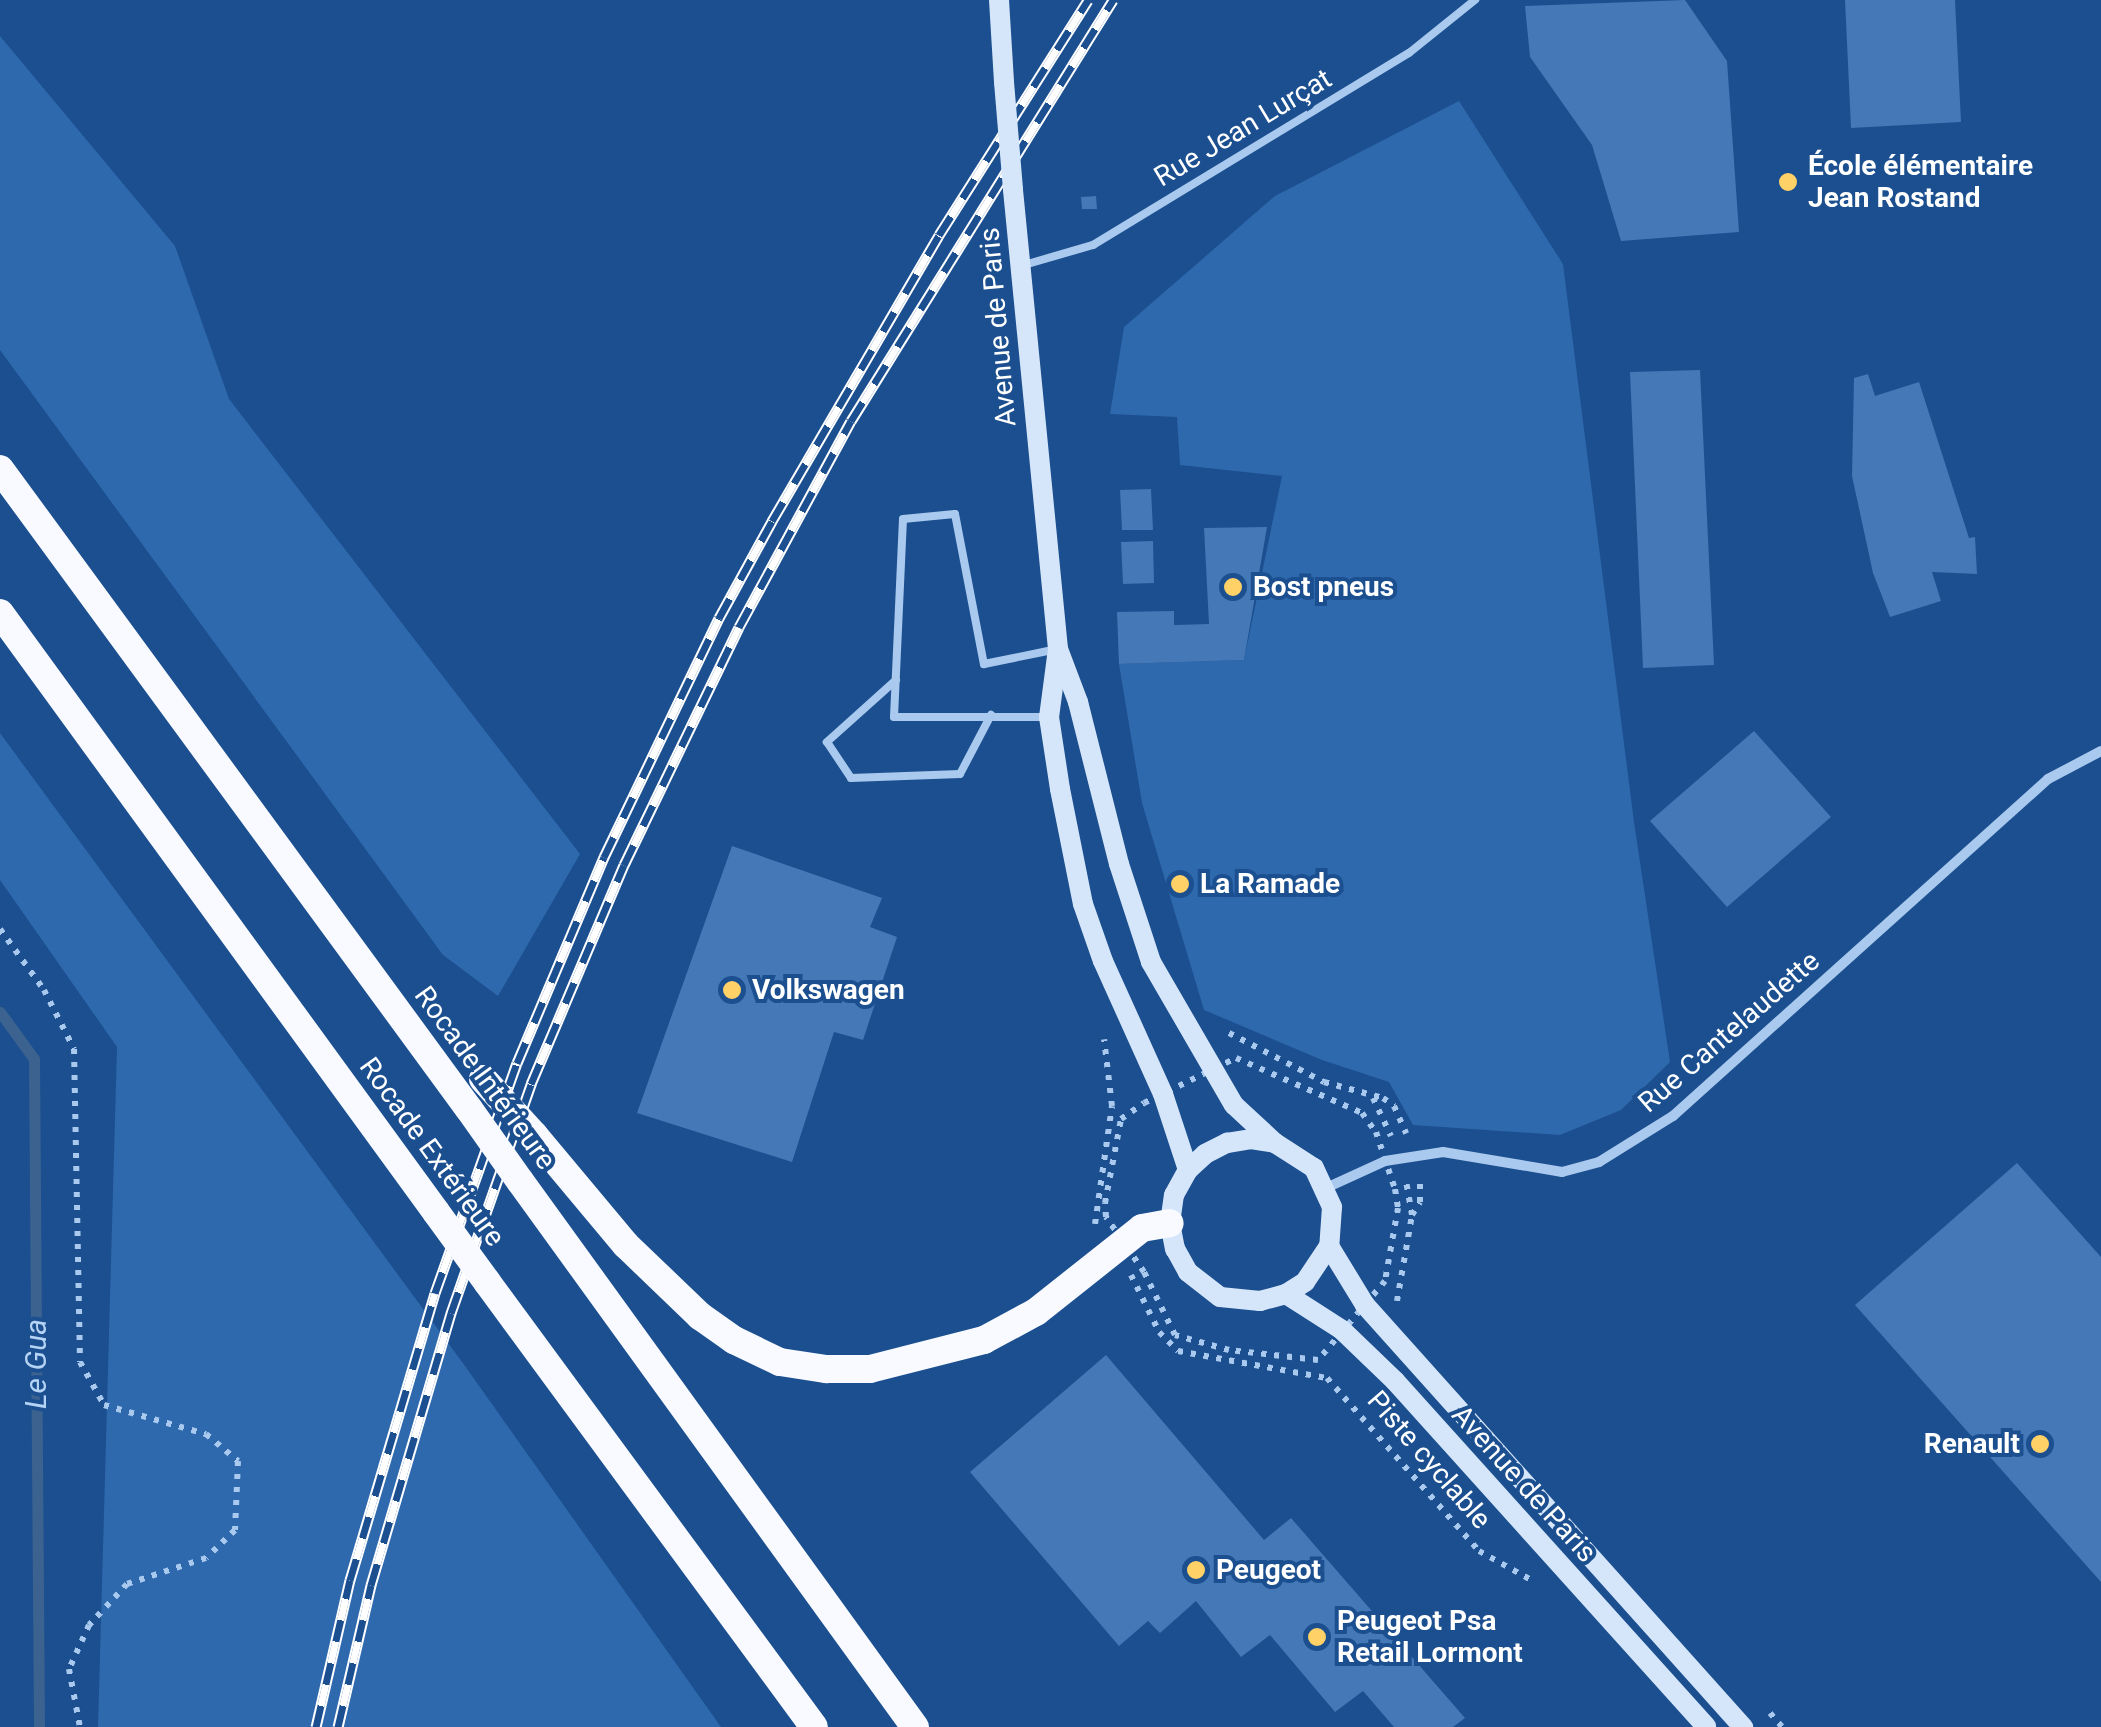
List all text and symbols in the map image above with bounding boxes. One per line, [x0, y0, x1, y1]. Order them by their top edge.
street label: Rue Jean Lurçat [1148, 62, 1338, 194]
place label: École élémentaire Jean Rostand [1808, 149, 2033, 215]
marker: École élémentaire Jean Rostand [1777, 171, 1799, 193]
street label: Avenue de Paris [973, 226, 1023, 428]
place label: Bost pneus [1253, 570, 1394, 604]
marker: Bost pneus [1222, 576, 1244, 598]
place label: La Ramade [1200, 867, 1340, 901]
marker: La Ramade [1169, 873, 1191, 895]
street label: Rue Cantelaudette [1632, 944, 1826, 1120]
place label: Volkswagen [752, 973, 905, 1007]
marker: Volkswagen [721, 979, 743, 1001]
street label: Rocade Intérieure [407, 980, 563, 1176]
street label: Rocade Extérieure [352, 1051, 512, 1253]
water label: Le Gua [18, 1319, 54, 1409]
street label: Piste cyclable [1360, 1384, 1498, 1536]
street label: Avenue de Paris [1445, 1399, 1603, 1569]
place label: Renault [1924, 1427, 2020, 1461]
marker: Renault [2029, 1433, 2051, 1455]
place label: Peugeot [1216, 1553, 1321, 1587]
marker: Peugeot [1185, 1559, 1207, 1581]
place label: Peugeot Psa Retail Lormont [1337, 1604, 1523, 1670]
marker: Peugeot Psa Retail Lormont [1306, 1626, 1328, 1648]

